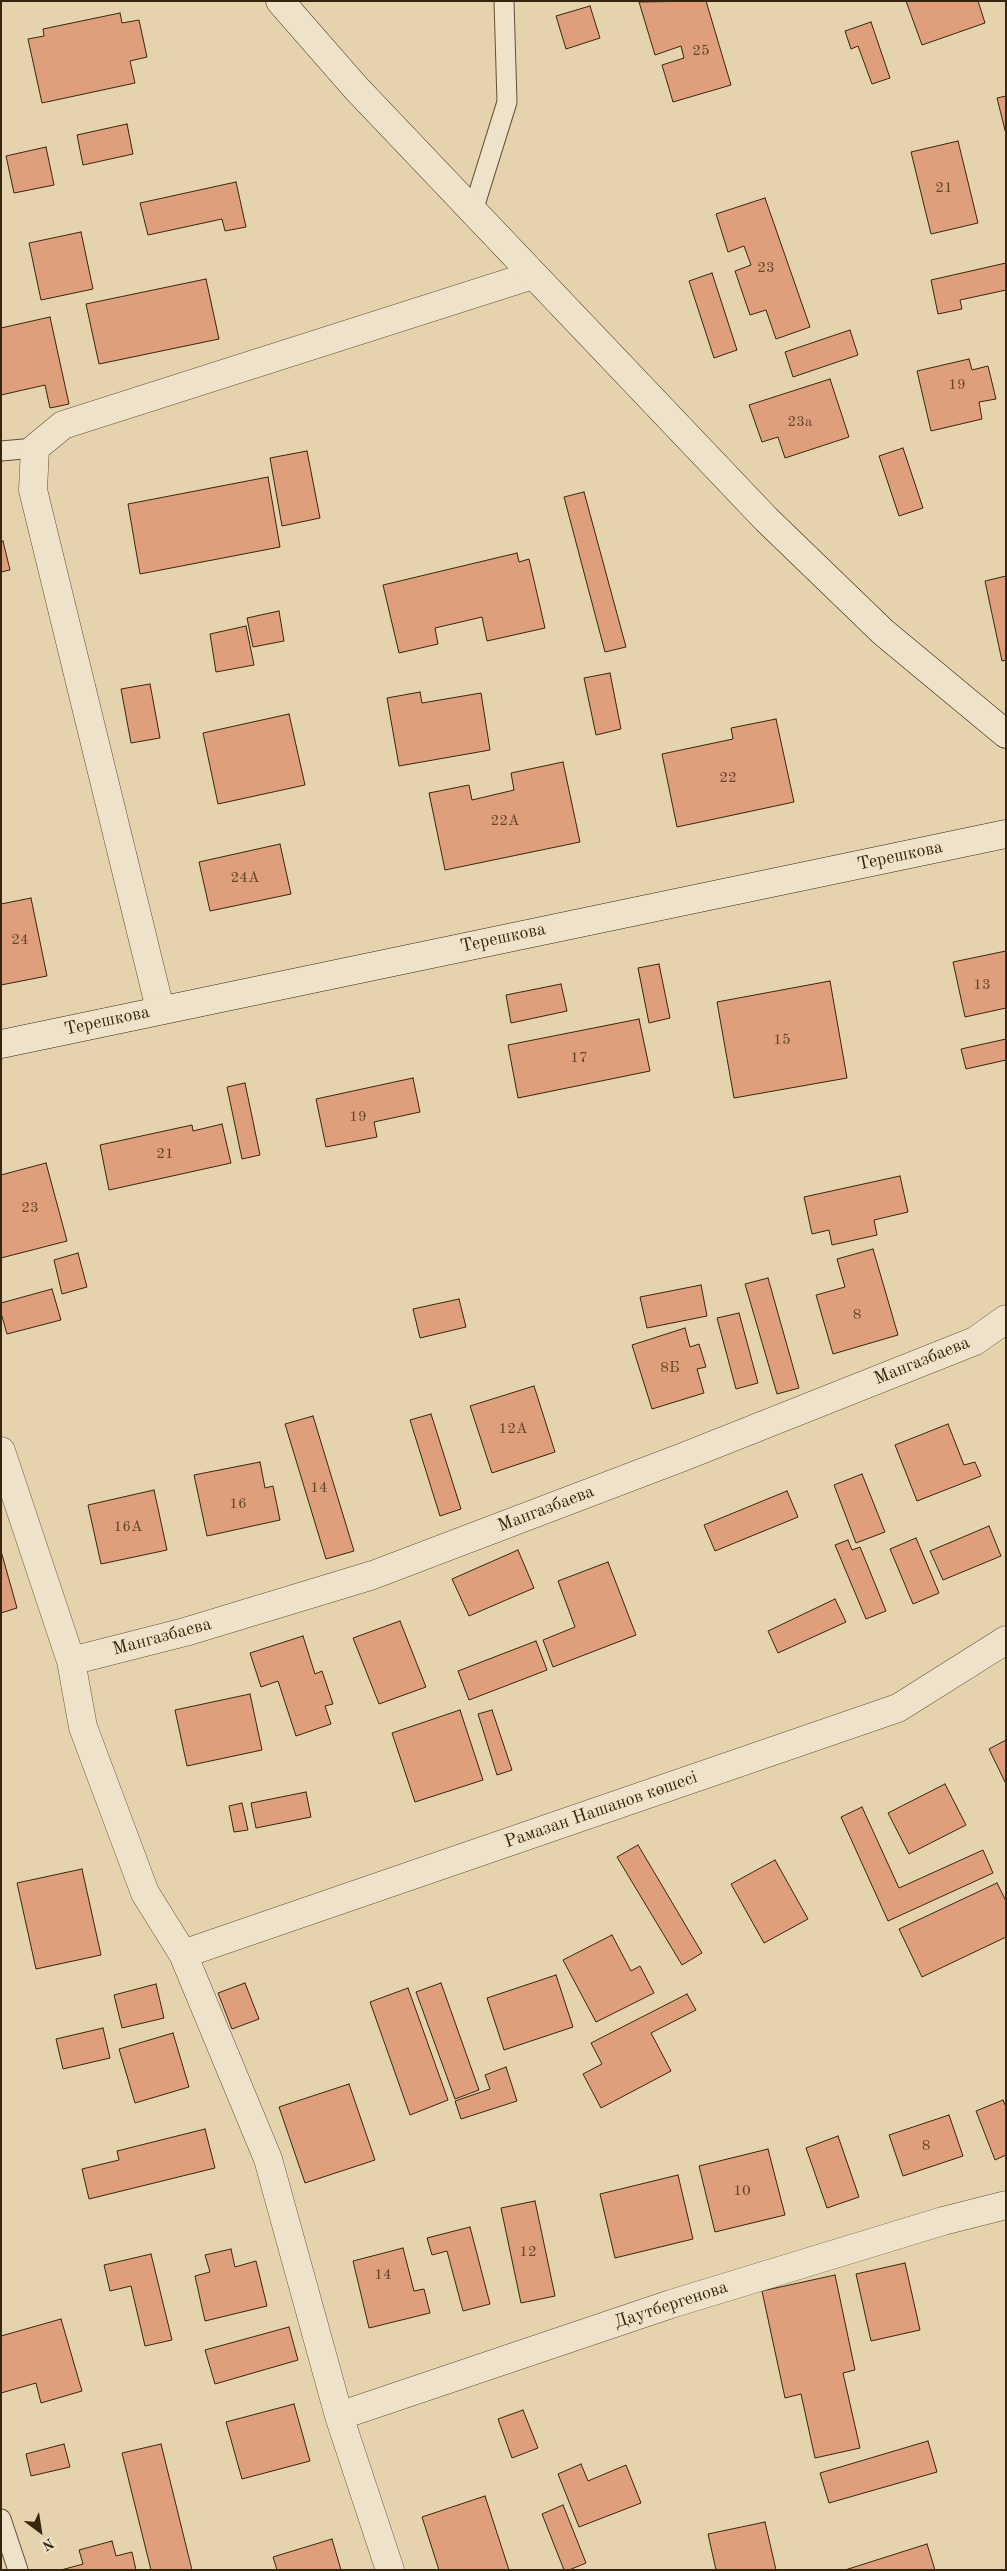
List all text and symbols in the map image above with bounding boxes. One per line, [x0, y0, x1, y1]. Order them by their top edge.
house number: 25 [692, 42, 710, 60]
house number: 21 [935, 179, 953, 197]
house number: 23 [757, 259, 775, 277]
house number: 19 [948, 376, 966, 394]
house number: 23а [788, 413, 812, 431]
house number: 22 [719, 769, 737, 787]
house number: 22А [491, 812, 519, 830]
street label: Терешкова [855, 836, 945, 876]
house number: 24А [231, 869, 259, 887]
street label: Терешкова [458, 918, 548, 958]
house number: 24 [11, 931, 29, 949]
house number: 13 [973, 976, 991, 994]
street label: Терешкова [62, 1001, 152, 1041]
house number: 15 [773, 1031, 791, 1049]
house number: 17 [570, 1049, 588, 1067]
house number: 19 [349, 1108, 367, 1126]
house number: 21 [156, 1145, 174, 1163]
house number: 23 [21, 1199, 39, 1217]
house number: 8 [853, 1306, 861, 1324]
street label: Мангазбаева [871, 1332, 973, 1390]
house number: 8Б [660, 1359, 680, 1377]
house number: 12А [499, 1420, 527, 1438]
house number: 14 [310, 1479, 328, 1497]
street label: Мангазбаева [495, 1481, 597, 1537]
house number: 16 [229, 1495, 247, 1513]
house number: 16А [114, 1518, 142, 1536]
street label: Мангазбаева [110, 1613, 214, 1661]
street label: Рамазан Нашанов көшесі [502, 1767, 700, 1853]
house number: 8 [922, 2137, 930, 2155]
house number: 10 [733, 2182, 751, 2200]
house number: 12 [519, 2243, 537, 2261]
house number: 14 [374, 2266, 392, 2284]
street label: Даутбергенова [611, 2276, 731, 2334]
north arrow [15, 2506, 65, 2556]
text: N [40, 2535, 56, 2553]

